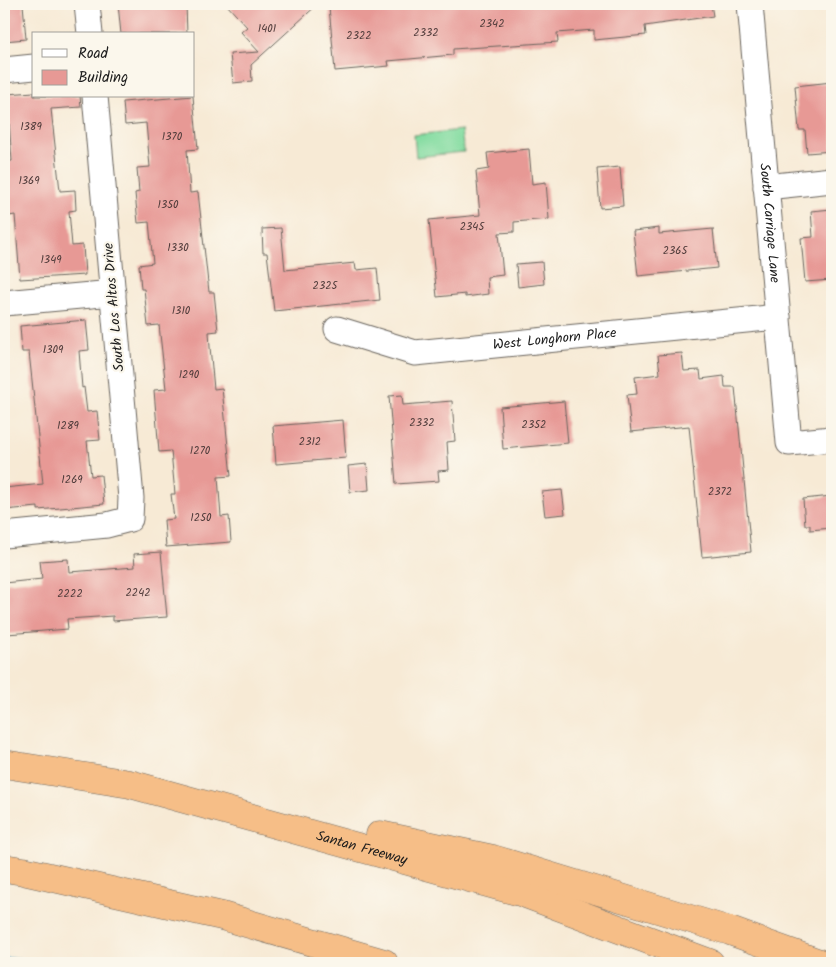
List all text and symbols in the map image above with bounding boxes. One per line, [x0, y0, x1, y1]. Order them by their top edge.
house number: 2342 [479, 15, 505, 33]
house number: 1401 [258, 20, 276, 38]
house number: 2332 [413, 24, 439, 42]
house number: 2322 [346, 27, 372, 45]
legend [32, 32, 195, 98]
text: Road [78, 42, 109, 66]
text: Building [78, 66, 128, 90]
house number: 1389 [20, 118, 42, 136]
house number: 1370 [162, 128, 183, 146]
street label: South Carriage Lane [753, 162, 786, 284]
house number: 1369 [18, 172, 40, 190]
house number: 1350 [157, 196, 179, 214]
house number: 2345 [460, 218, 485, 236]
house number: 1330 [167, 239, 189, 257]
street label: South Los Altos Drive [97, 241, 131, 372]
house number: 2365 [663, 242, 688, 260]
house number: 1349 [40, 251, 62, 269]
house number: 2325 [313, 277, 339, 295]
house number: 1310 [172, 302, 191, 320]
street label: West Longhorn Place [492, 322, 618, 356]
house number: 1309 [43, 341, 64, 359]
house number: 1290 [179, 366, 200, 384]
house number: 2332 [409, 414, 435, 432]
house number: 2352 [522, 416, 546, 434]
house number: 1289 [57, 417, 80, 435]
house number: 2312 [299, 433, 321, 451]
house number: 1270 [190, 442, 211, 460]
house number: 1269 [61, 471, 83, 489]
house number: 2372 [708, 483, 732, 501]
house number: 1250 [190, 509, 212, 527]
house number: 2242 [125, 584, 151, 602]
house number: 2222 [57, 585, 83, 603]
street label: Santan Freeway [314, 825, 410, 871]

